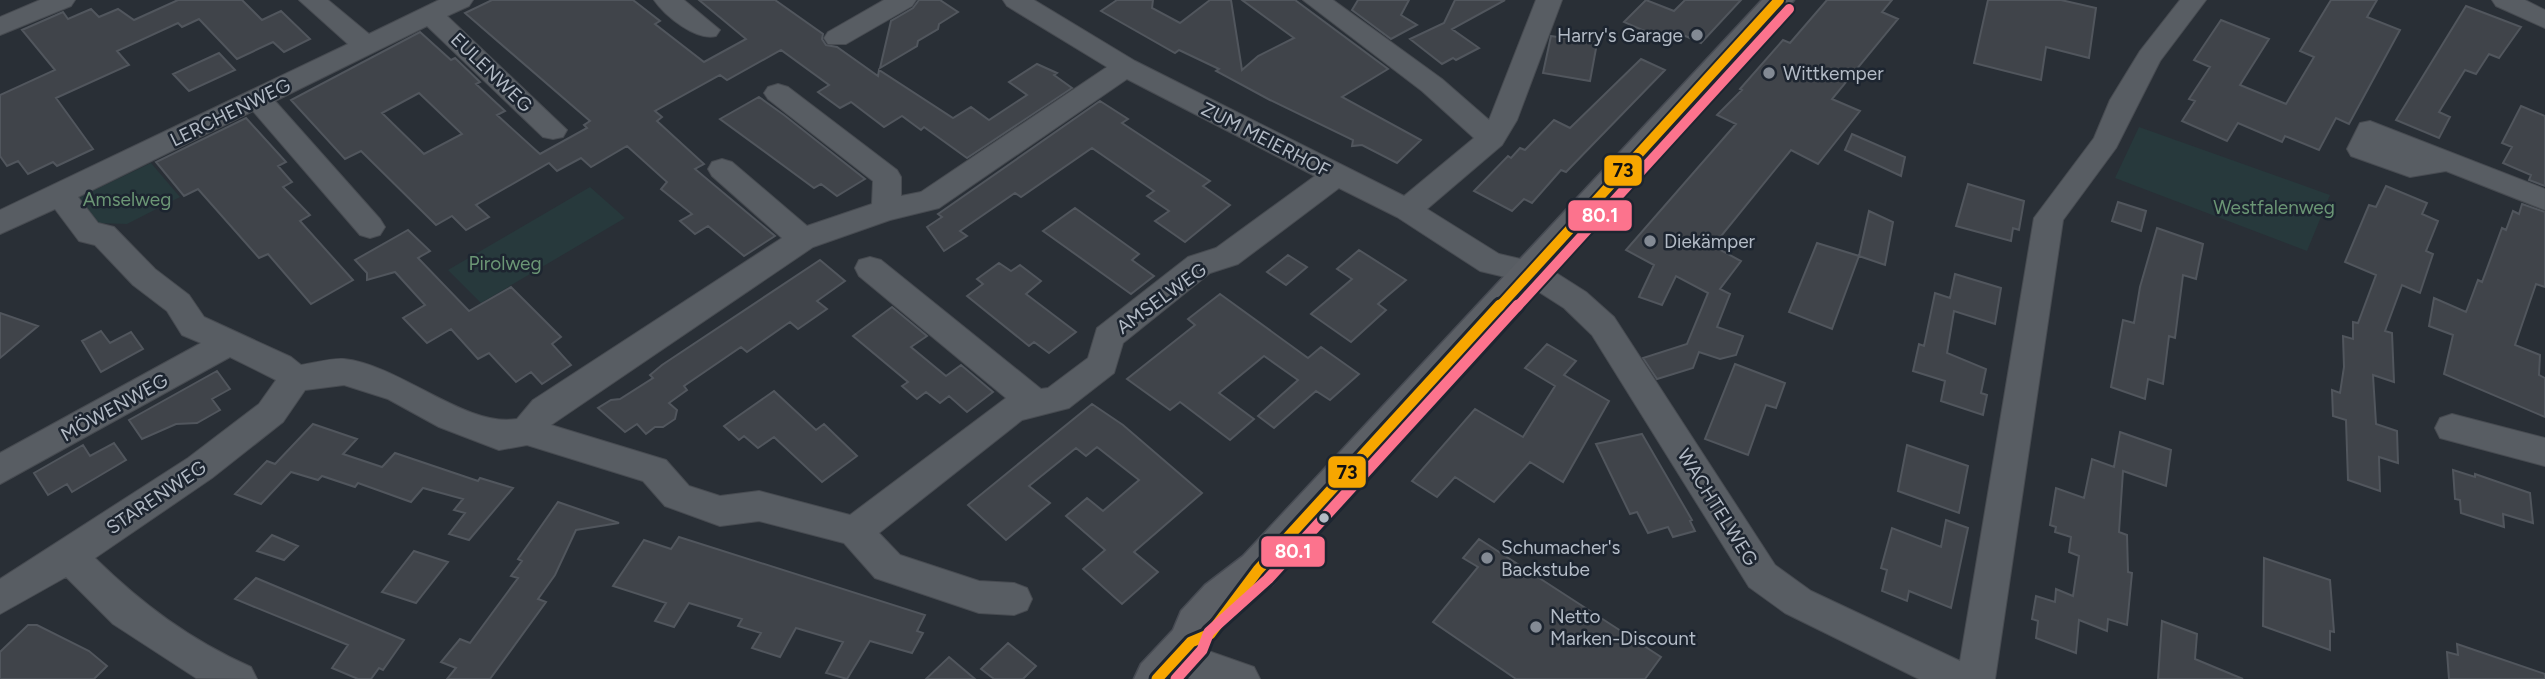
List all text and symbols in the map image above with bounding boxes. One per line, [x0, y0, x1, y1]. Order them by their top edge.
place label: Harry's Garage [1557, 24, 1683, 47]
marker: Harry's Garage [1689, 27, 1705, 43]
street label: EULENWEG [446, 28, 537, 117]
place label: Wittkemper [1783, 62, 1884, 85]
marker: Wittkemper [1761, 65, 1777, 81]
street label: LERCHENWEG [166, 73, 294, 151]
street label: ZUM MEIERHOF [1198, 97, 1334, 182]
line badge: 73 [1603, 154, 1643, 187]
text: 73 [1612, 159, 1634, 182]
park label: Amselweg [83, 188, 171, 211]
park label: Westfalenweg [2213, 196, 2335, 219]
line badge: 80.1 [1567, 199, 1633, 232]
text: 80.1 [1582, 204, 1618, 227]
place label: Diekämper [1664, 230, 1756, 253]
marker: Diekämper [1642, 233, 1658, 249]
park label: Pirolweg [468, 252, 542, 275]
street label: AMSELWEG [1112, 258, 1211, 339]
street label: MÖWENWEG [57, 369, 172, 446]
street label: WACHTELWEG [1672, 445, 1763, 570]
line badge: 73 [1327, 455, 1367, 489]
street label: STARENWEG [102, 456, 211, 539]
text: 73 [1336, 461, 1358, 484]
unlabelled marker [1317, 511, 1331, 525]
line badge: 80.1 [1260, 535, 1326, 568]
place label: Schumacher's Backstube [1501, 536, 1620, 581]
text: 80.1 [1275, 540, 1311, 563]
marker: Schumacher's Backstube [1479, 550, 1495, 566]
place label: Netto Marken-Discount [1550, 605, 1696, 650]
marker: Netto Marken-Discount [1528, 619, 1544, 635]

